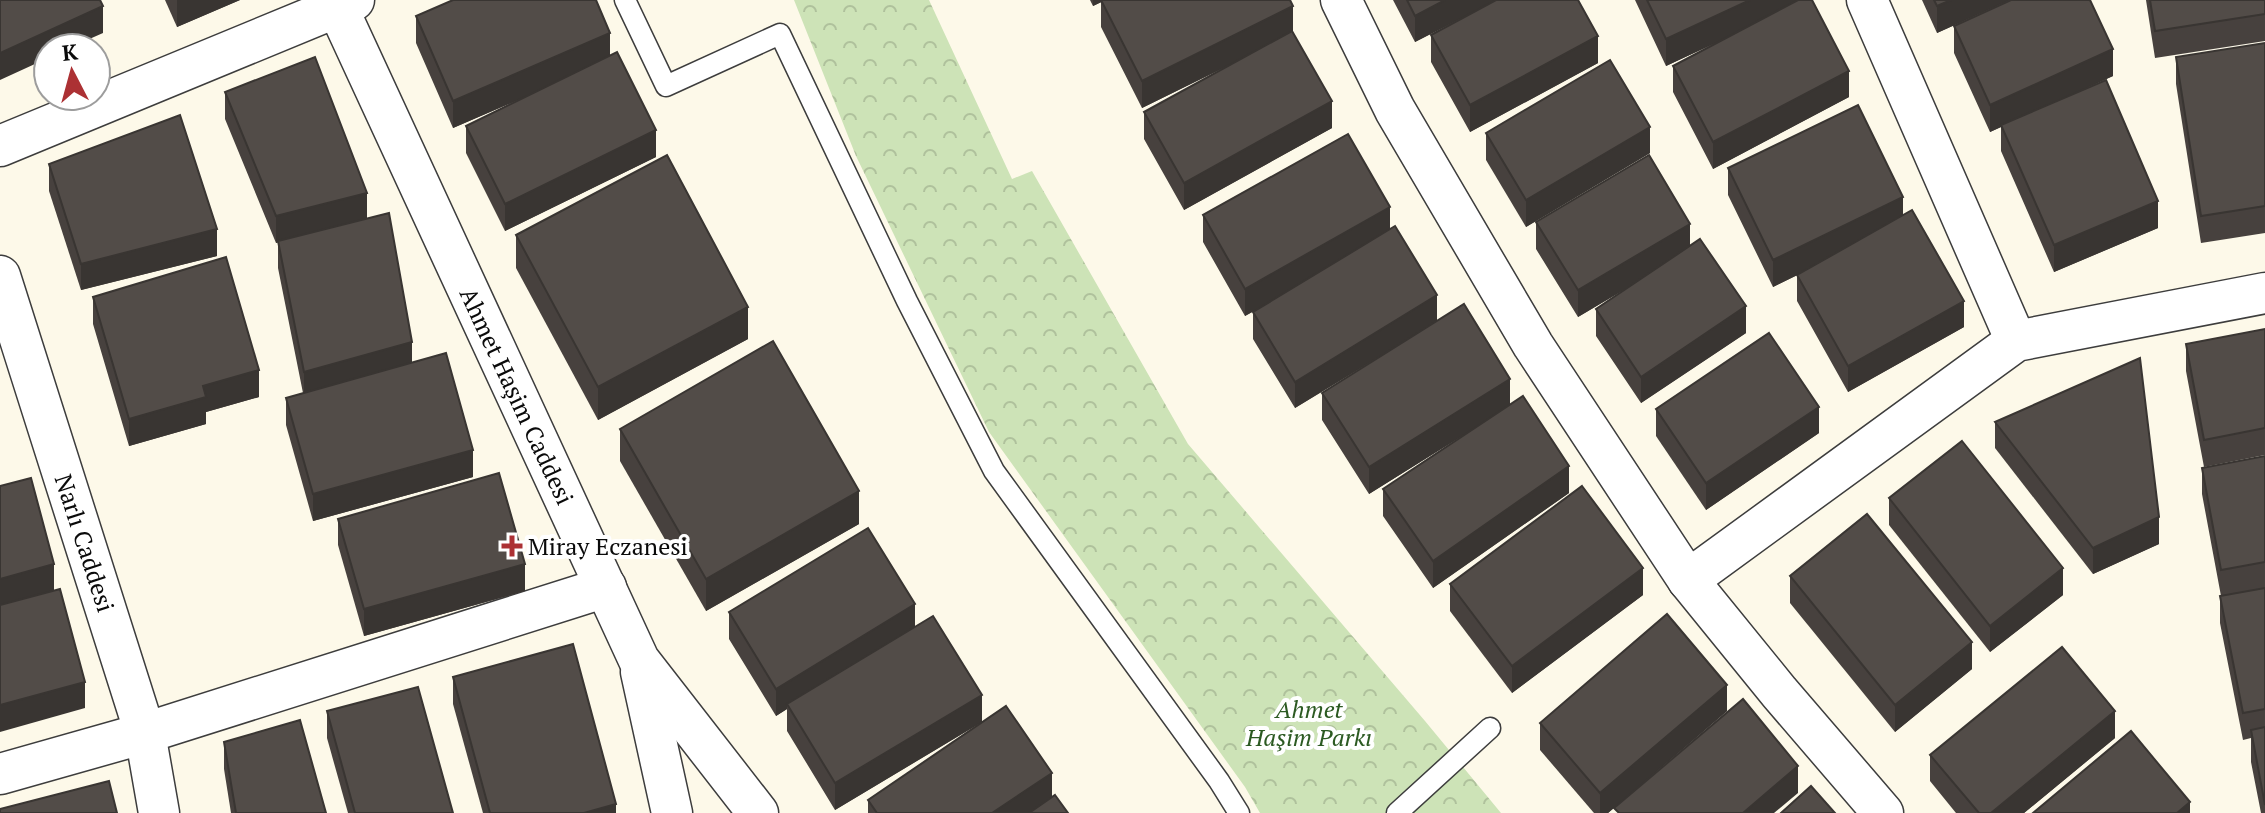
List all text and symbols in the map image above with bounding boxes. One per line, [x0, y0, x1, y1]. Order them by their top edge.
north arrow [32, 32, 112, 112]
text: K [61, 36, 80, 67]
street label: Ahmet Haşim Caddesi [453, 282, 581, 510]
street label: Narlı Caddesi [48, 470, 122, 616]
place label: Miray Eczanesi [528, 530, 688, 562]
marker: Miray Eczanesi [503, 537, 521, 555]
park label: Ahmet Haşim Parkı [1245, 693, 1372, 753]

